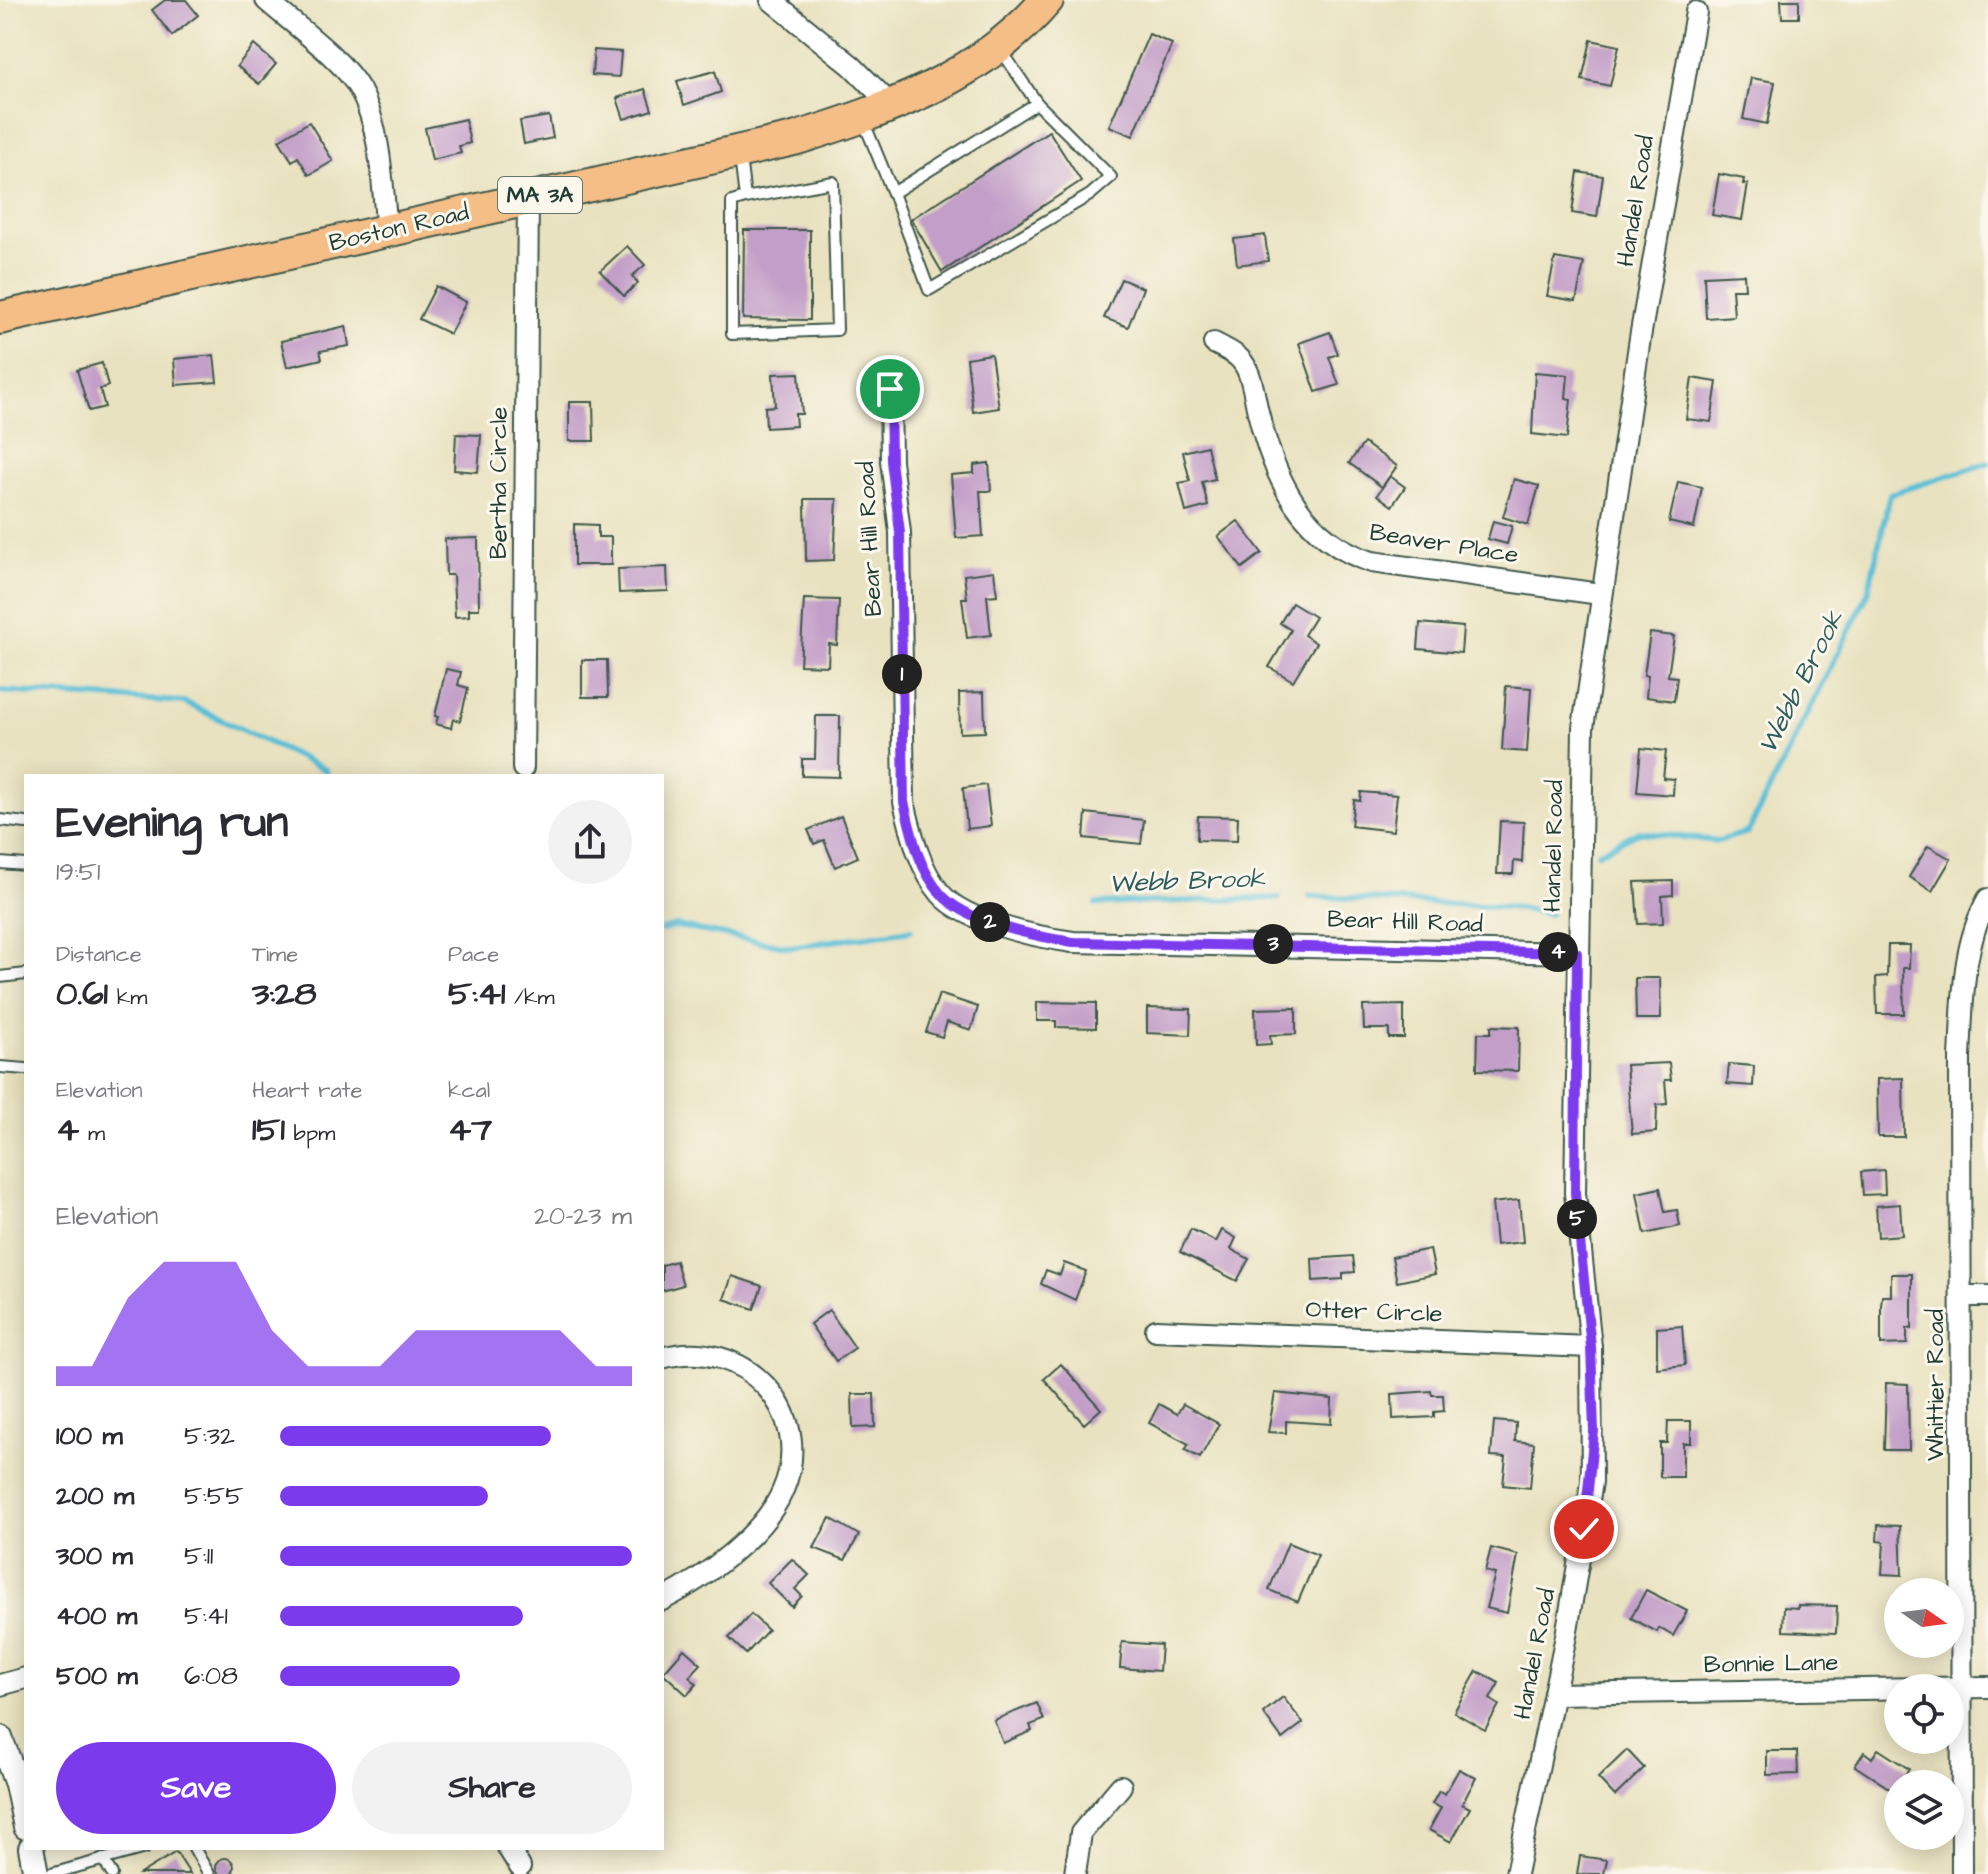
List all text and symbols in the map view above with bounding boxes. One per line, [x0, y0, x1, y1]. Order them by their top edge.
street label: Handel Road [1609, 133, 1663, 269]
road number: MA 3A [498, 177, 582, 213]
street label: Boston Road [326, 195, 472, 261]
pin [856, 355, 924, 423]
icon: arrive [868, 367, 912, 411]
street label: Bertha Circle [482, 407, 516, 559]
street label: Bear Hill Road [849, 460, 891, 618]
street label: Beaver Place [1367, 515, 1521, 573]
water label: Webb Brook [1750, 603, 1853, 760]
pin: 1 [882, 654, 922, 694]
text: 1 [901, 658, 903, 689]
street label: Handel Road [1536, 779, 1572, 913]
text: Evening run [56, 793, 288, 854]
button: share [548, 800, 632, 884]
text: 19:51 [56, 854, 100, 890]
water label: Webb Brook [1108, 860, 1267, 902]
pin: 2 [970, 902, 1010, 942]
street label: Bear Hill Road [1327, 902, 1483, 942]
text: 2 [984, 906, 996, 937]
pin: 3 [1253, 924, 1293, 964]
text: 3 [1267, 928, 1279, 959]
pin: 4 [1538, 932, 1578, 972]
text: 4 [1551, 936, 1565, 967]
text: Distance [56, 939, 142, 970]
text: Time [252, 939, 298, 970]
text: Pace [448, 939, 499, 970]
text: 0.61 [56, 970, 108, 1018]
text: 3:28 [252, 970, 316, 1018]
text: 5:41 [448, 970, 505, 1018]
text: km [108, 982, 147, 1013]
text: /km [505, 982, 555, 1013]
text: Elevation [56, 1075, 143, 1106]
text: Heart rate [252, 1075, 362, 1106]
text: kcal [448, 1075, 490, 1106]
text: 4 [56, 1106, 79, 1154]
text: 151 [252, 1106, 285, 1154]
text: 47 [448, 1106, 492, 1154]
text: m [79, 1118, 105, 1149]
text: bpm [285, 1118, 335, 1149]
text: Elevation [56, 1198, 158, 1234]
text: 20–23 m [534, 1198, 632, 1234]
pin: 5 [1557, 1199, 1597, 1239]
text: 5 [1569, 1203, 1585, 1234]
street label: Otter Circle [1305, 1293, 1443, 1331]
street label: Whittier Road [1919, 1309, 1953, 1461]
text: 100 m [56, 1418, 123, 1454]
text: 5:32 [184, 1418, 235, 1454]
text: 200 m [56, 1478, 134, 1514]
text: 5:55 [184, 1478, 244, 1514]
pin [1550, 1495, 1618, 1563]
icon: check [1562, 1507, 1606, 1551]
text: 300 m [56, 1538, 133, 1574]
text: 5:11 [184, 1538, 213, 1574]
north arrow [1884, 1578, 1964, 1658]
map controls [1884, 1578, 1964, 1850]
street label: Handel Road [1506, 1586, 1564, 1722]
text: 400 m [56, 1598, 137, 1634]
text: 5:41 [184, 1598, 228, 1634]
street label: Bonnie Lane [1703, 1646, 1839, 1682]
text: 500 m [56, 1658, 138, 1694]
text: 6:08 [184, 1658, 238, 1694]
button: locate [1884, 1674, 1964, 1754]
button: Save [56, 1742, 336, 1834]
button: Share [352, 1742, 632, 1834]
button: layers [1884, 1770, 1964, 1850]

